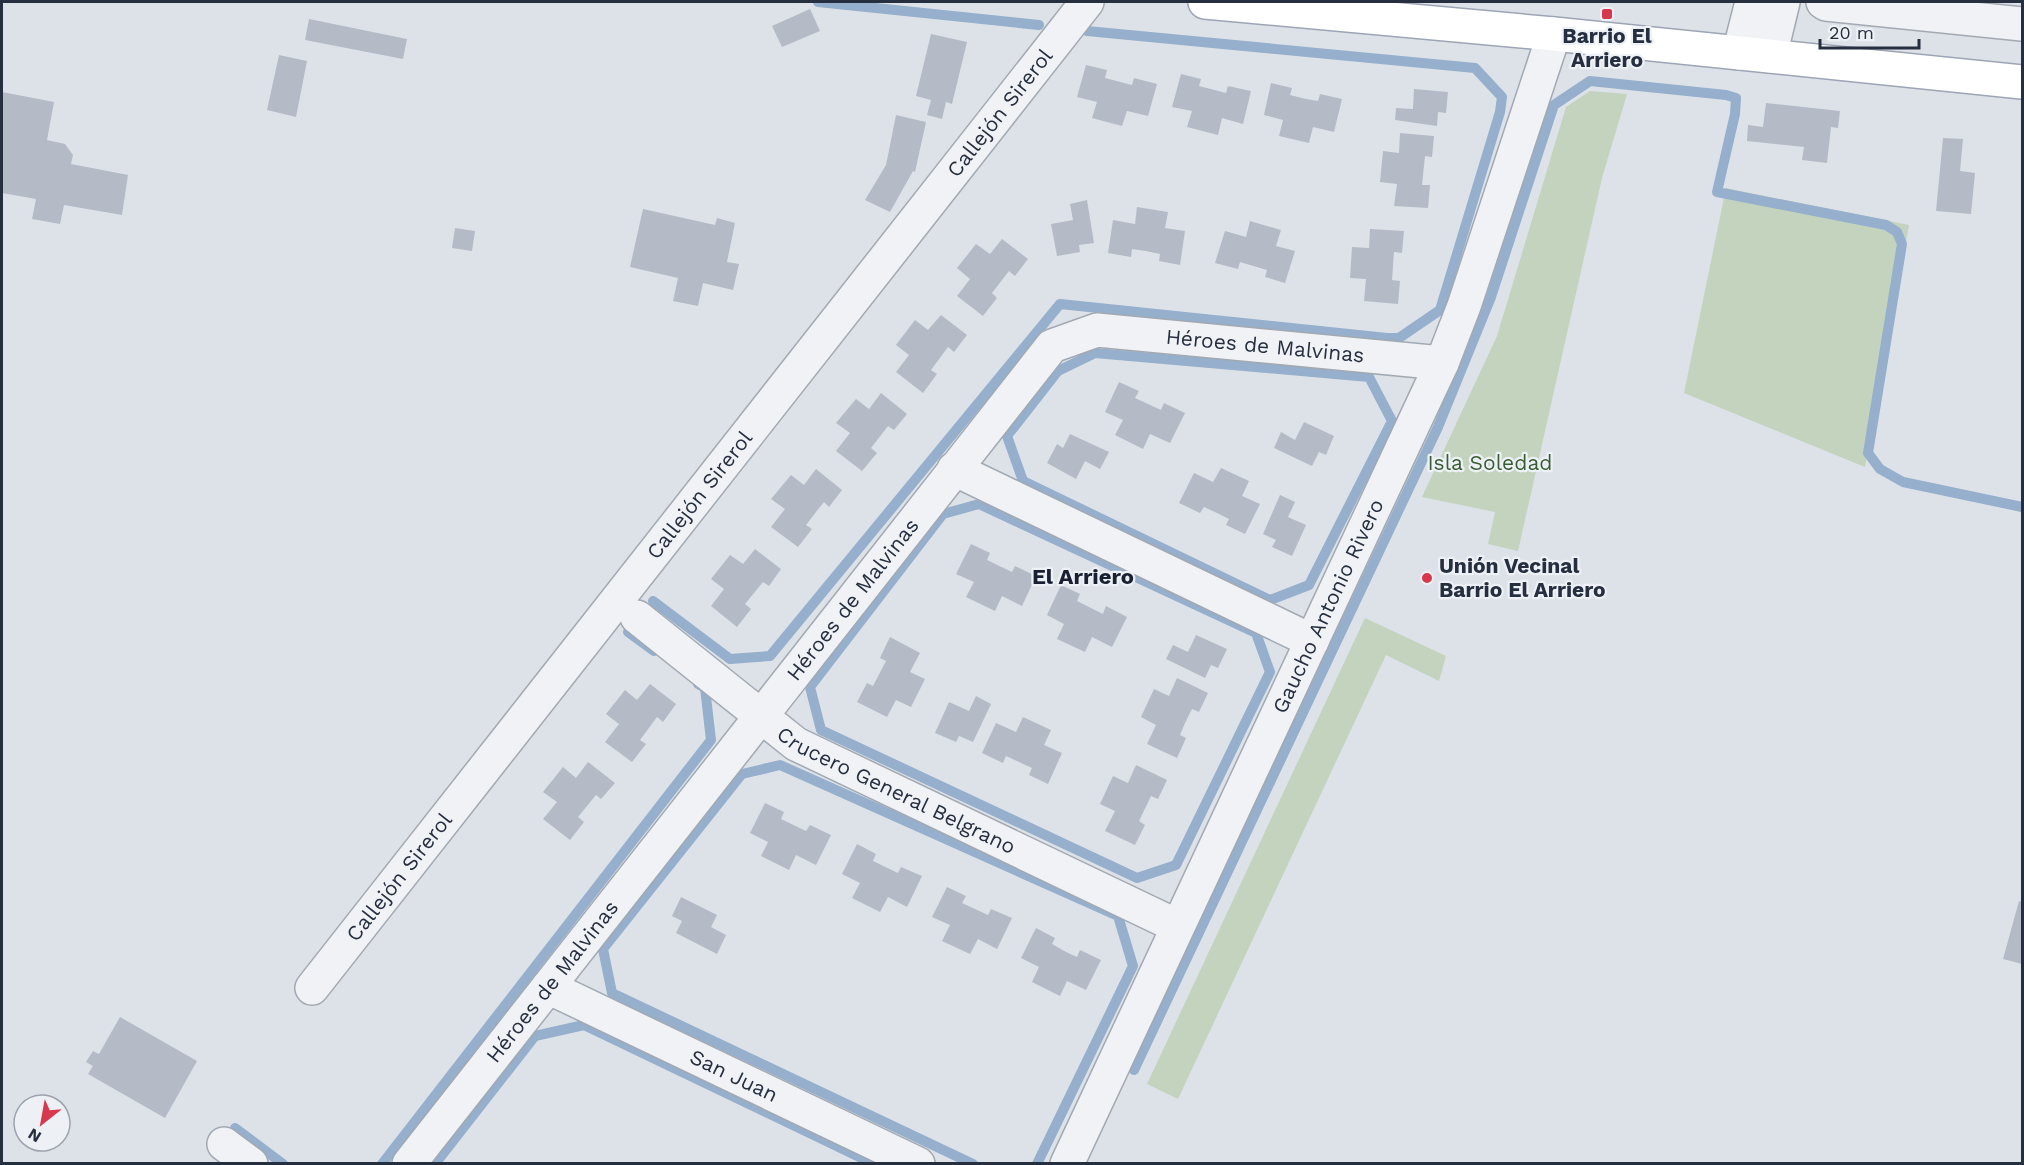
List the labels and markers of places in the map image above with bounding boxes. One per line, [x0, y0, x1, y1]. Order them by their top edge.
marker: Barrio El Arriero [1600, 7, 1614, 21]
place label: Barrio El Arriero [1562, 23, 1652, 72]
place label: Unión Vecinal Barrio El Arriero [1439, 553, 1606, 602]
marker: Unión Vecinal Barrio El Arriero [1420, 571, 1434, 585]

